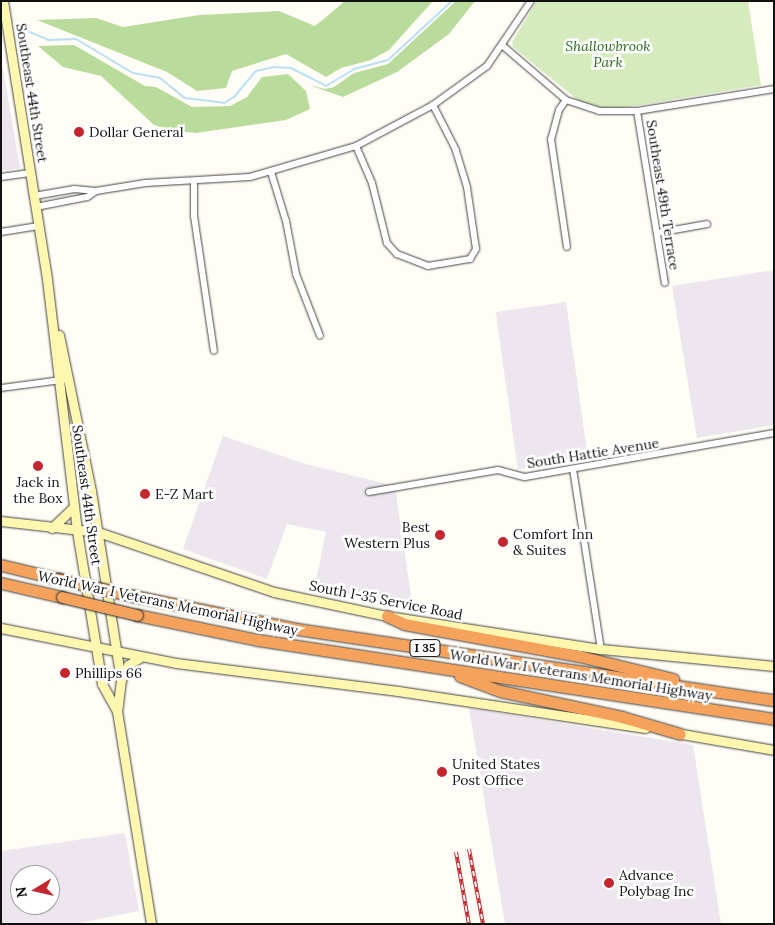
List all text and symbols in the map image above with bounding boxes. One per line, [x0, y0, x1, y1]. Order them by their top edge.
street label: Southeast 44th Street [13, 22, 51, 164]
park label: Shallowbrook Park [565, 38, 651, 70]
street label: Southeast 49th Terrace [643, 119, 683, 271]
place label: Dollar General [89, 124, 184, 140]
marker: Dollar General [73, 126, 85, 138]
street label: Southeast 44th Street [69, 424, 105, 566]
street label: South Hattie Avenue [526, 434, 660, 472]
marker: Jack in the Box [32, 460, 44, 472]
place label: Jack in the Box [13, 474, 63, 507]
place label: E-Z Mart [155, 486, 214, 502]
marker: E-Z Mart [139, 488, 151, 500]
place label: Best Western Plus [344, 519, 430, 552]
place label: Comfort Inn & Suites [513, 526, 593, 558]
marker: Best Western Plus [434, 529, 446, 541]
marker: Comfort Inn & Suites [497, 536, 509, 548]
street label: World War I Veterans Memorial Highway [36, 567, 300, 639]
street label: South I-35 Service Road [308, 577, 464, 623]
road number: I 35 [409, 638, 441, 658]
street label: World War I Veterans Memorial Highway [449, 646, 713, 704]
place label: Phillips 66 [75, 665, 142, 681]
marker: Phillips 66 [59, 667, 71, 679]
place label: United States Post Office [452, 756, 540, 789]
marker: United States Post Office [436, 766, 448, 778]
north arrow [10, 865, 60, 915]
place label: Advance Polybag Inc [619, 867, 694, 900]
marker: Advance Polybag Inc [603, 877, 615, 889]
text: N [11, 885, 31, 899]

